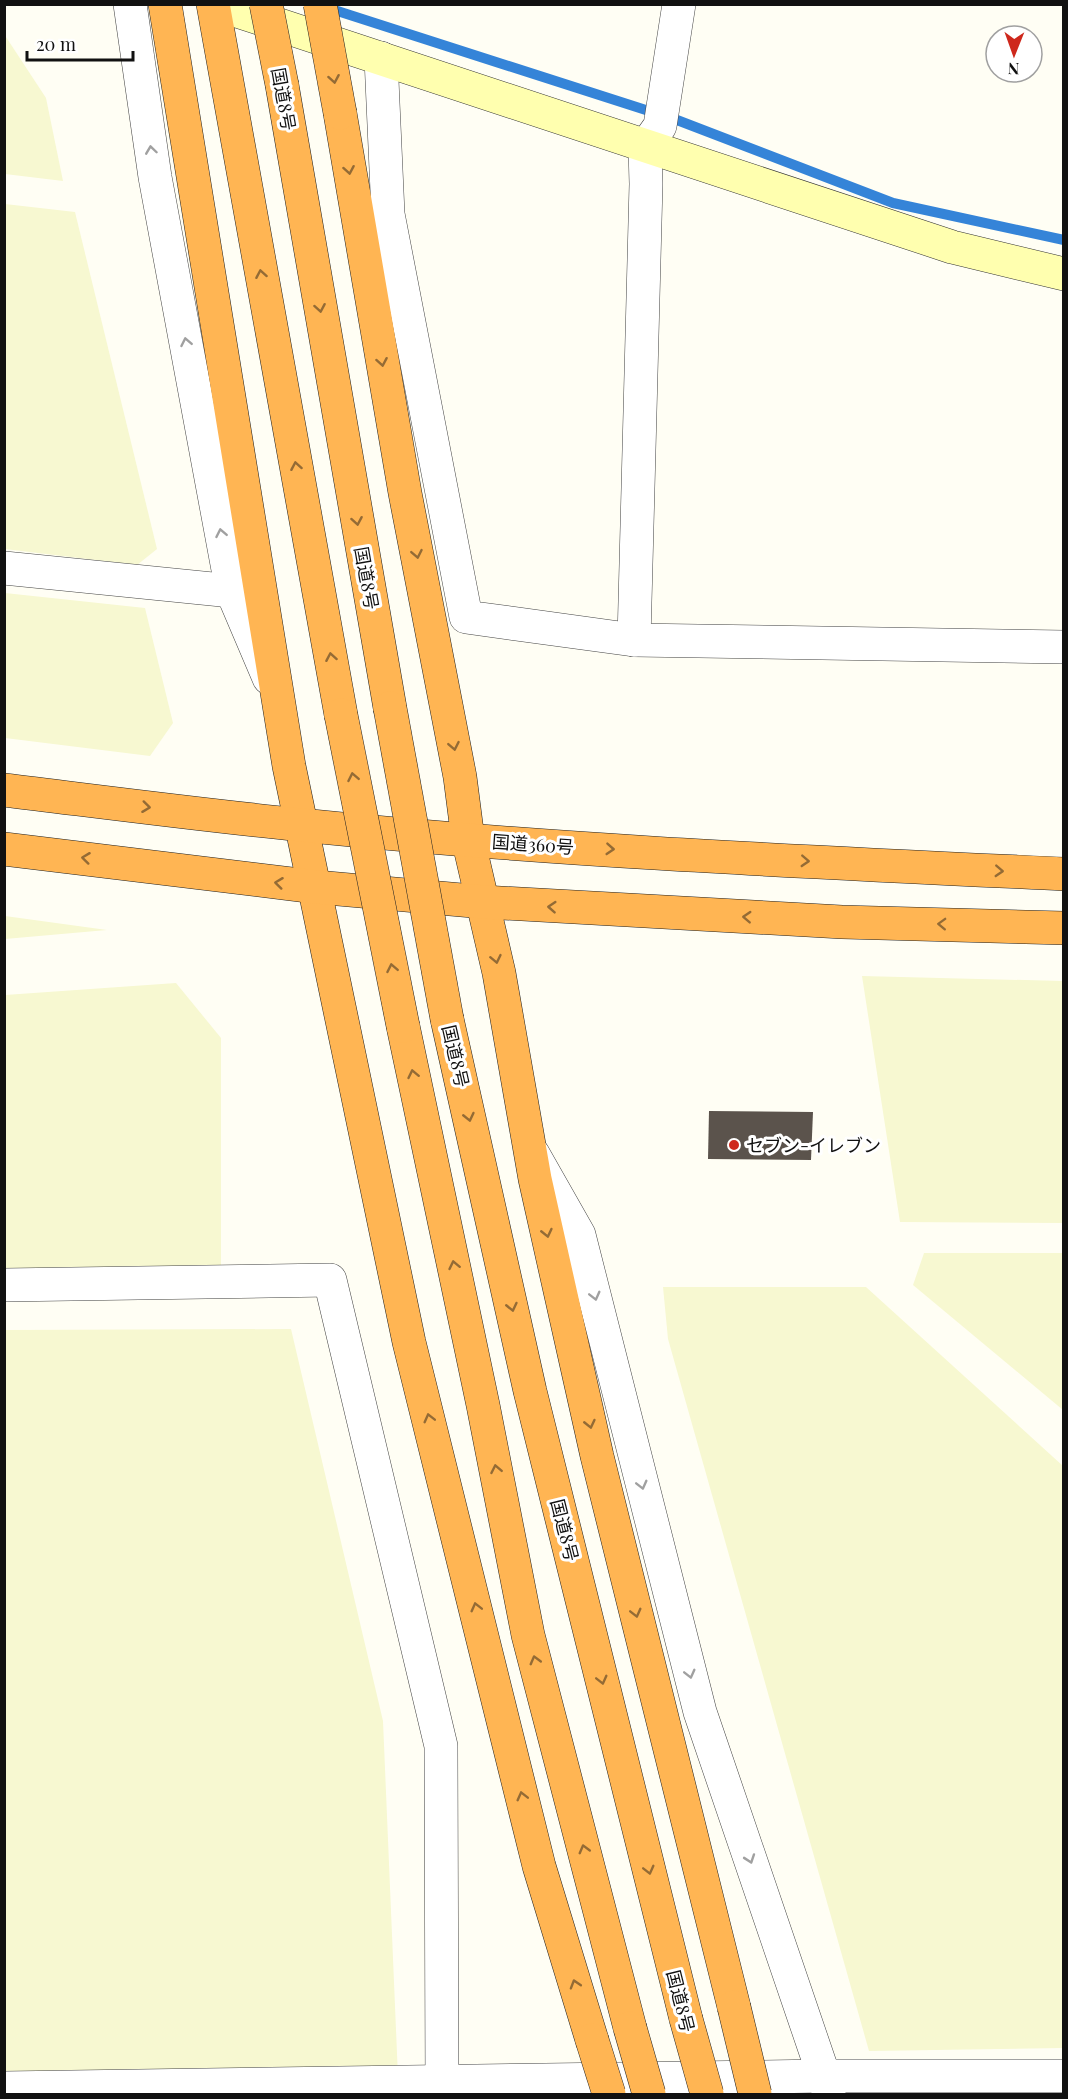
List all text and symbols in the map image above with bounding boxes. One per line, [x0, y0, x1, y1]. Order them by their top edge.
scale bar [27, 24, 134, 62]
north arrow [984, 24, 1044, 84]
text: 20 m [36, 32, 76, 56]
text: N [1007, 59, 1020, 80]
street label: 国道8号 [267, 66, 301, 132]
one-way arrow [327, 75, 339, 84]
one-way arrow [146, 145, 158, 154]
one-way arrow [343, 166, 355, 175]
one-way arrow [256, 269, 268, 278]
one-way arrow [314, 304, 326, 313]
one-way arrow [180, 337, 193, 347]
one-way arrow [376, 358, 388, 367]
one-way arrow [290, 461, 303, 471]
one-way arrow [351, 516, 363, 526]
one-way arrow [215, 529, 228, 539]
street label: 国道8号 [350, 545, 384, 611]
one-way arrow [410, 549, 423, 559]
one-way arrow [325, 653, 337, 662]
one-way arrow [447, 741, 459, 751]
one-way arrow [347, 772, 360, 782]
one-way arrow [141, 800, 151, 813]
street label: 国道360号 [491, 829, 575, 859]
one-way arrow [606, 842, 615, 855]
one-way arrow [81, 853, 90, 865]
one-way arrow [800, 855, 809, 868]
one-way arrow [995, 864, 1004, 877]
one-way arrow [275, 877, 284, 889]
one-way arrow [548, 901, 557, 914]
one-way arrow [743, 910, 752, 923]
one-way arrow [938, 918, 947, 931]
one-way arrow [489, 954, 502, 964]
one-way arrow [386, 964, 399, 974]
street label: 国道8号 [437, 1022, 475, 1090]
one-way arrow [407, 1070, 420, 1080]
one-way arrow [462, 1112, 475, 1122]
place label: セブン-イレブン [746, 1133, 881, 1157]
marker: セブン-イレブン [727, 1138, 741, 1152]
one-way arrow [540, 1228, 553, 1238]
one-way arrow [448, 1260, 461, 1270]
one-way arrow [587, 1291, 600, 1301]
one-way arrow [504, 1302, 517, 1312]
one-way arrow [423, 1413, 436, 1423]
one-way arrow [582, 1418, 595, 1428]
one-way arrow [490, 1465, 503, 1475]
one-way arrow [635, 1480, 648, 1490]
street label: 国道8号 [546, 1496, 584, 1564]
one-way arrow [471, 1602, 484, 1612]
one-way arrow [628, 1608, 641, 1618]
one-way arrow [529, 1656, 542, 1666]
one-way arrow [683, 1668, 695, 1679]
one-way arrow [594, 1675, 607, 1685]
one-way arrow [517, 1791, 530, 1801]
one-way arrow [578, 1844, 591, 1854]
one-way arrow [743, 1853, 755, 1864]
one-way arrow [641, 1864, 654, 1874]
street label: 国道8号 [662, 1967, 700, 2035]
one-way arrow [570, 1979, 582, 1990]

